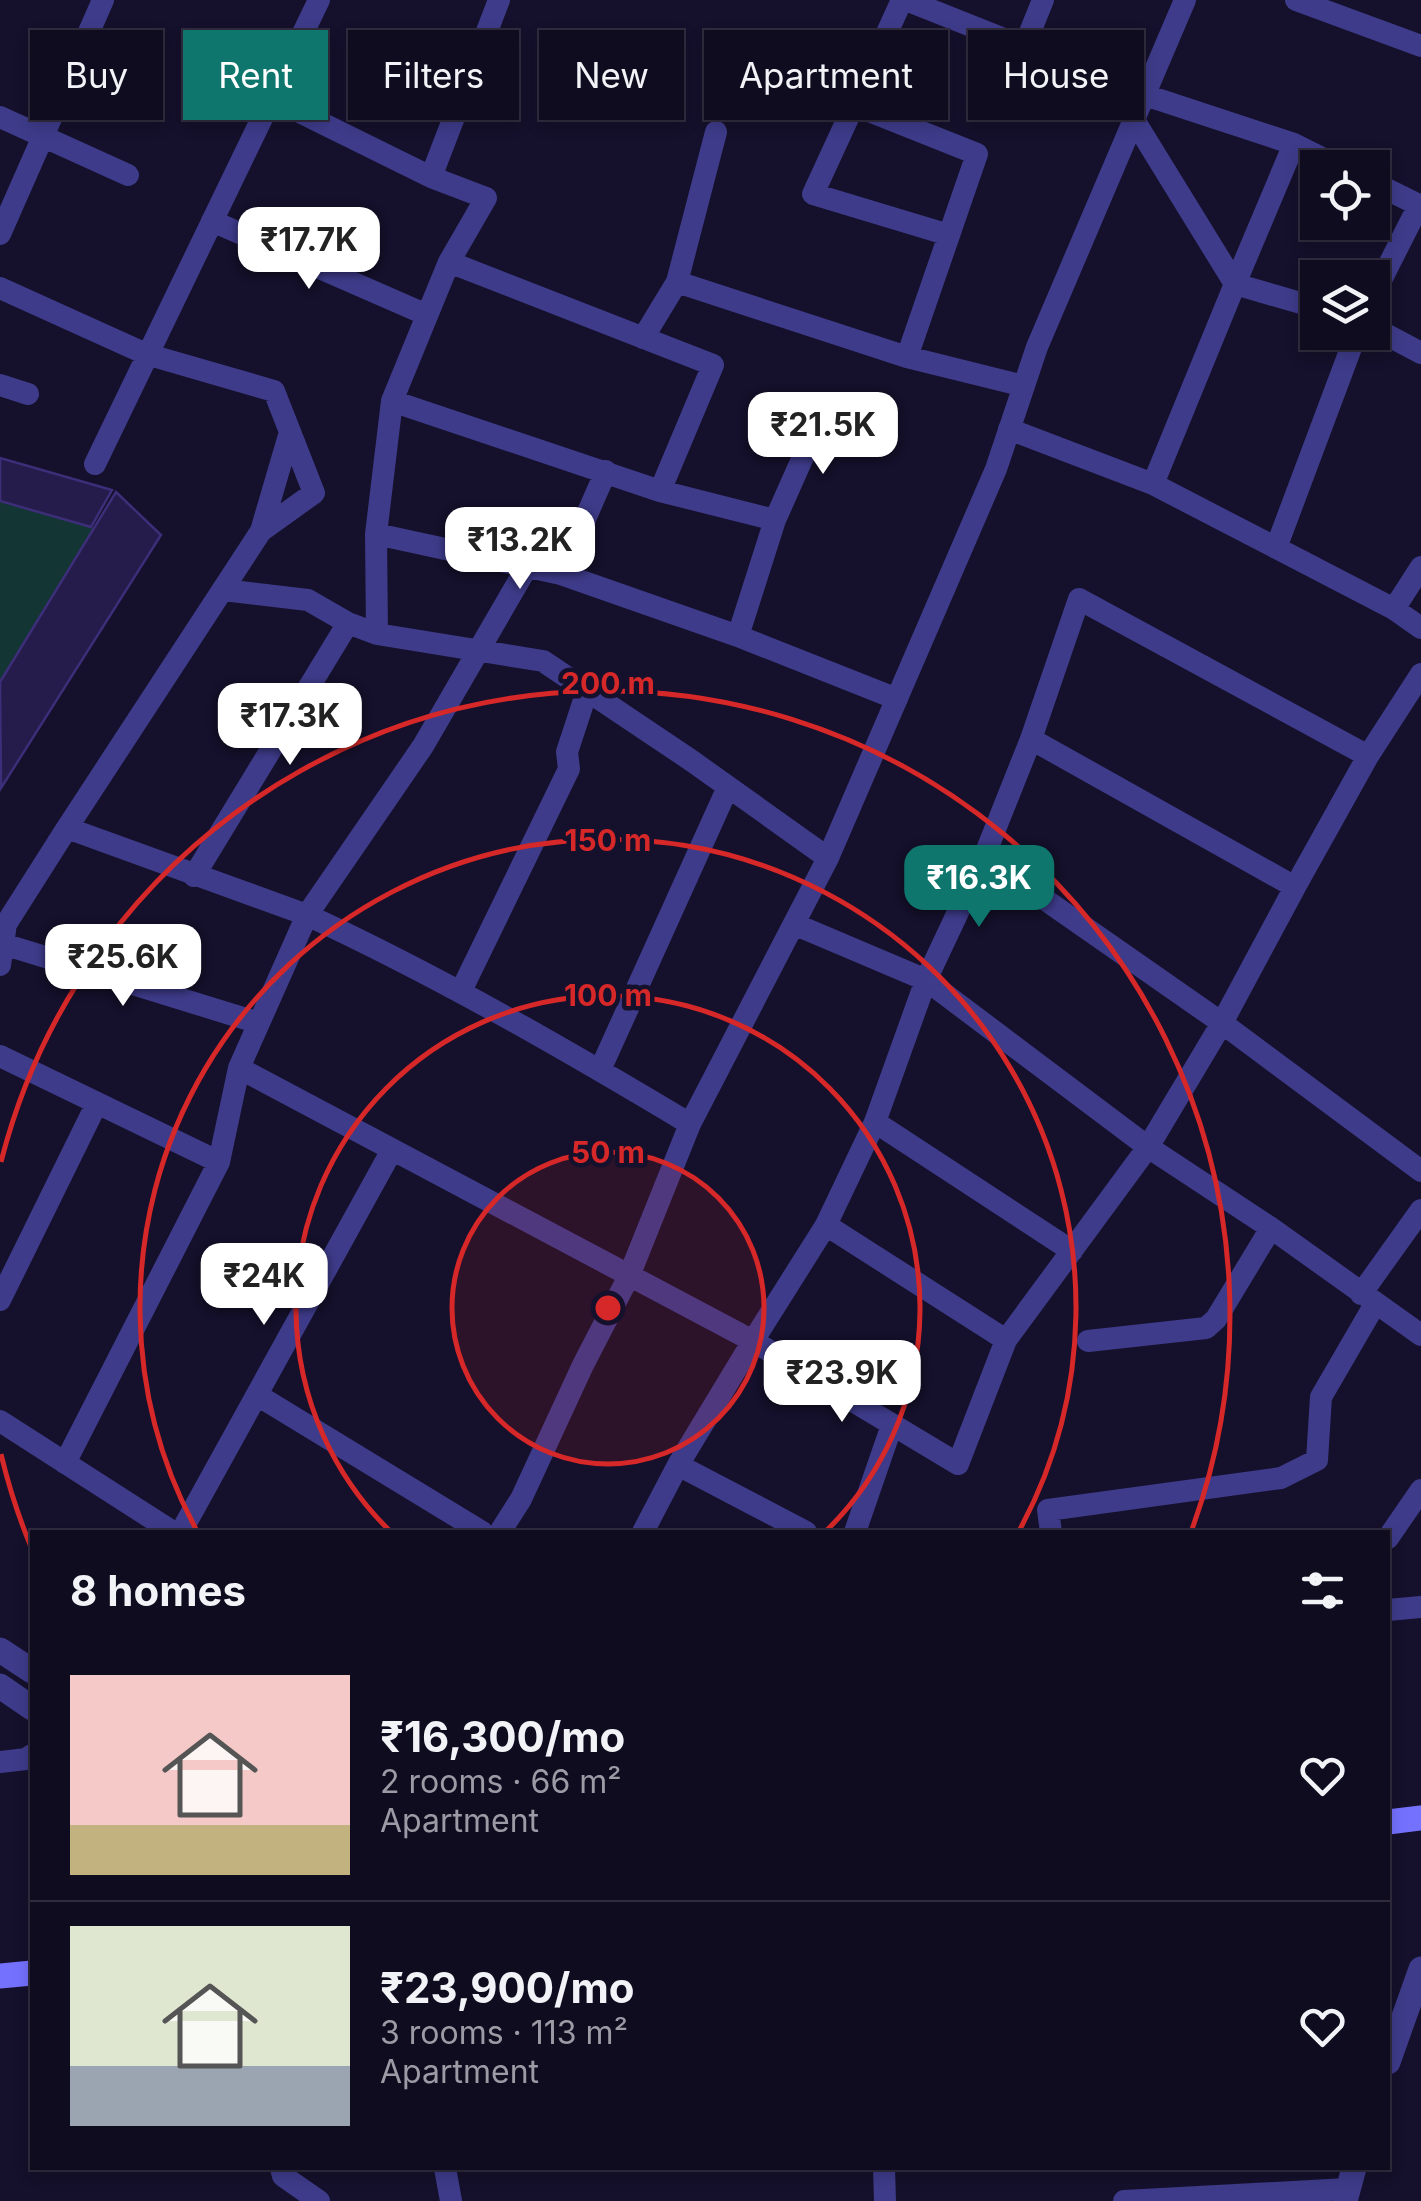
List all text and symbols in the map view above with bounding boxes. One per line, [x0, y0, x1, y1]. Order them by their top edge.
chip: Buy [30, 30, 163, 120]
chip: Rent [183, 30, 328, 120]
chip: Filters [348, 30, 519, 120]
chip: New [539, 30, 684, 120]
chip: Apartment [704, 30, 948, 120]
chip: House [968, 30, 1144, 120]
map controls [1300, 150, 1390, 350]
button: locate [1300, 150, 1390, 240]
pin: ₹17.7K [228, 207, 390, 292]
text: ₹17.7K [260, 220, 358, 259]
button: layers [1300, 260, 1390, 350]
pin: ₹21.5K [742, 392, 904, 477]
text: ₹21.5K [770, 405, 876, 444]
pin: ₹13.2K [439, 507, 601, 592]
text: ₹13.2K [467, 520, 573, 559]
text: 200 m [561, 665, 655, 701]
pin: ₹17.3K [209, 683, 371, 768]
text: ₹17.3K [240, 696, 340, 735]
text: 150 m [565, 822, 651, 858]
pin: ₹16.3K [898, 845, 1060, 930]
text: ₹16.3K [926, 858, 1032, 897]
pin: ₹25.6K [42, 924, 204, 1009]
text: ₹25.6K [67, 937, 179, 976]
text: 100 m [564, 977, 652, 1013]
text: 50 m [571, 1134, 645, 1170]
pin: ₹24K [205, 1243, 323, 1328]
text: ₹24K [223, 1256, 305, 1295]
centre of rings [590, 1290, 626, 1326]
pin: ₹23.9K [761, 1340, 923, 1425]
text: ₹23.9K [786, 1353, 898, 1392]
icon: filters [1295, 1563, 1350, 1618]
text: 8 homes [70, 1565, 246, 1616]
text: ₹16,300/mo [380, 1711, 625, 1762]
icon: home [150, 1715, 270, 1835]
icon: heart [1295, 1748, 1350, 1803]
text: 2 rooms · 66 m² [380, 1762, 621, 1801]
text: Apartment [380, 1801, 539, 1840]
text: ₹23,900/mo [380, 1962, 634, 2013]
icon: home [150, 1966, 270, 2086]
icon: heart [1295, 1999, 1350, 2054]
text: 3 rooms · 113 m² [380, 2013, 628, 2052]
text: Apartment [380, 2052, 539, 2091]

